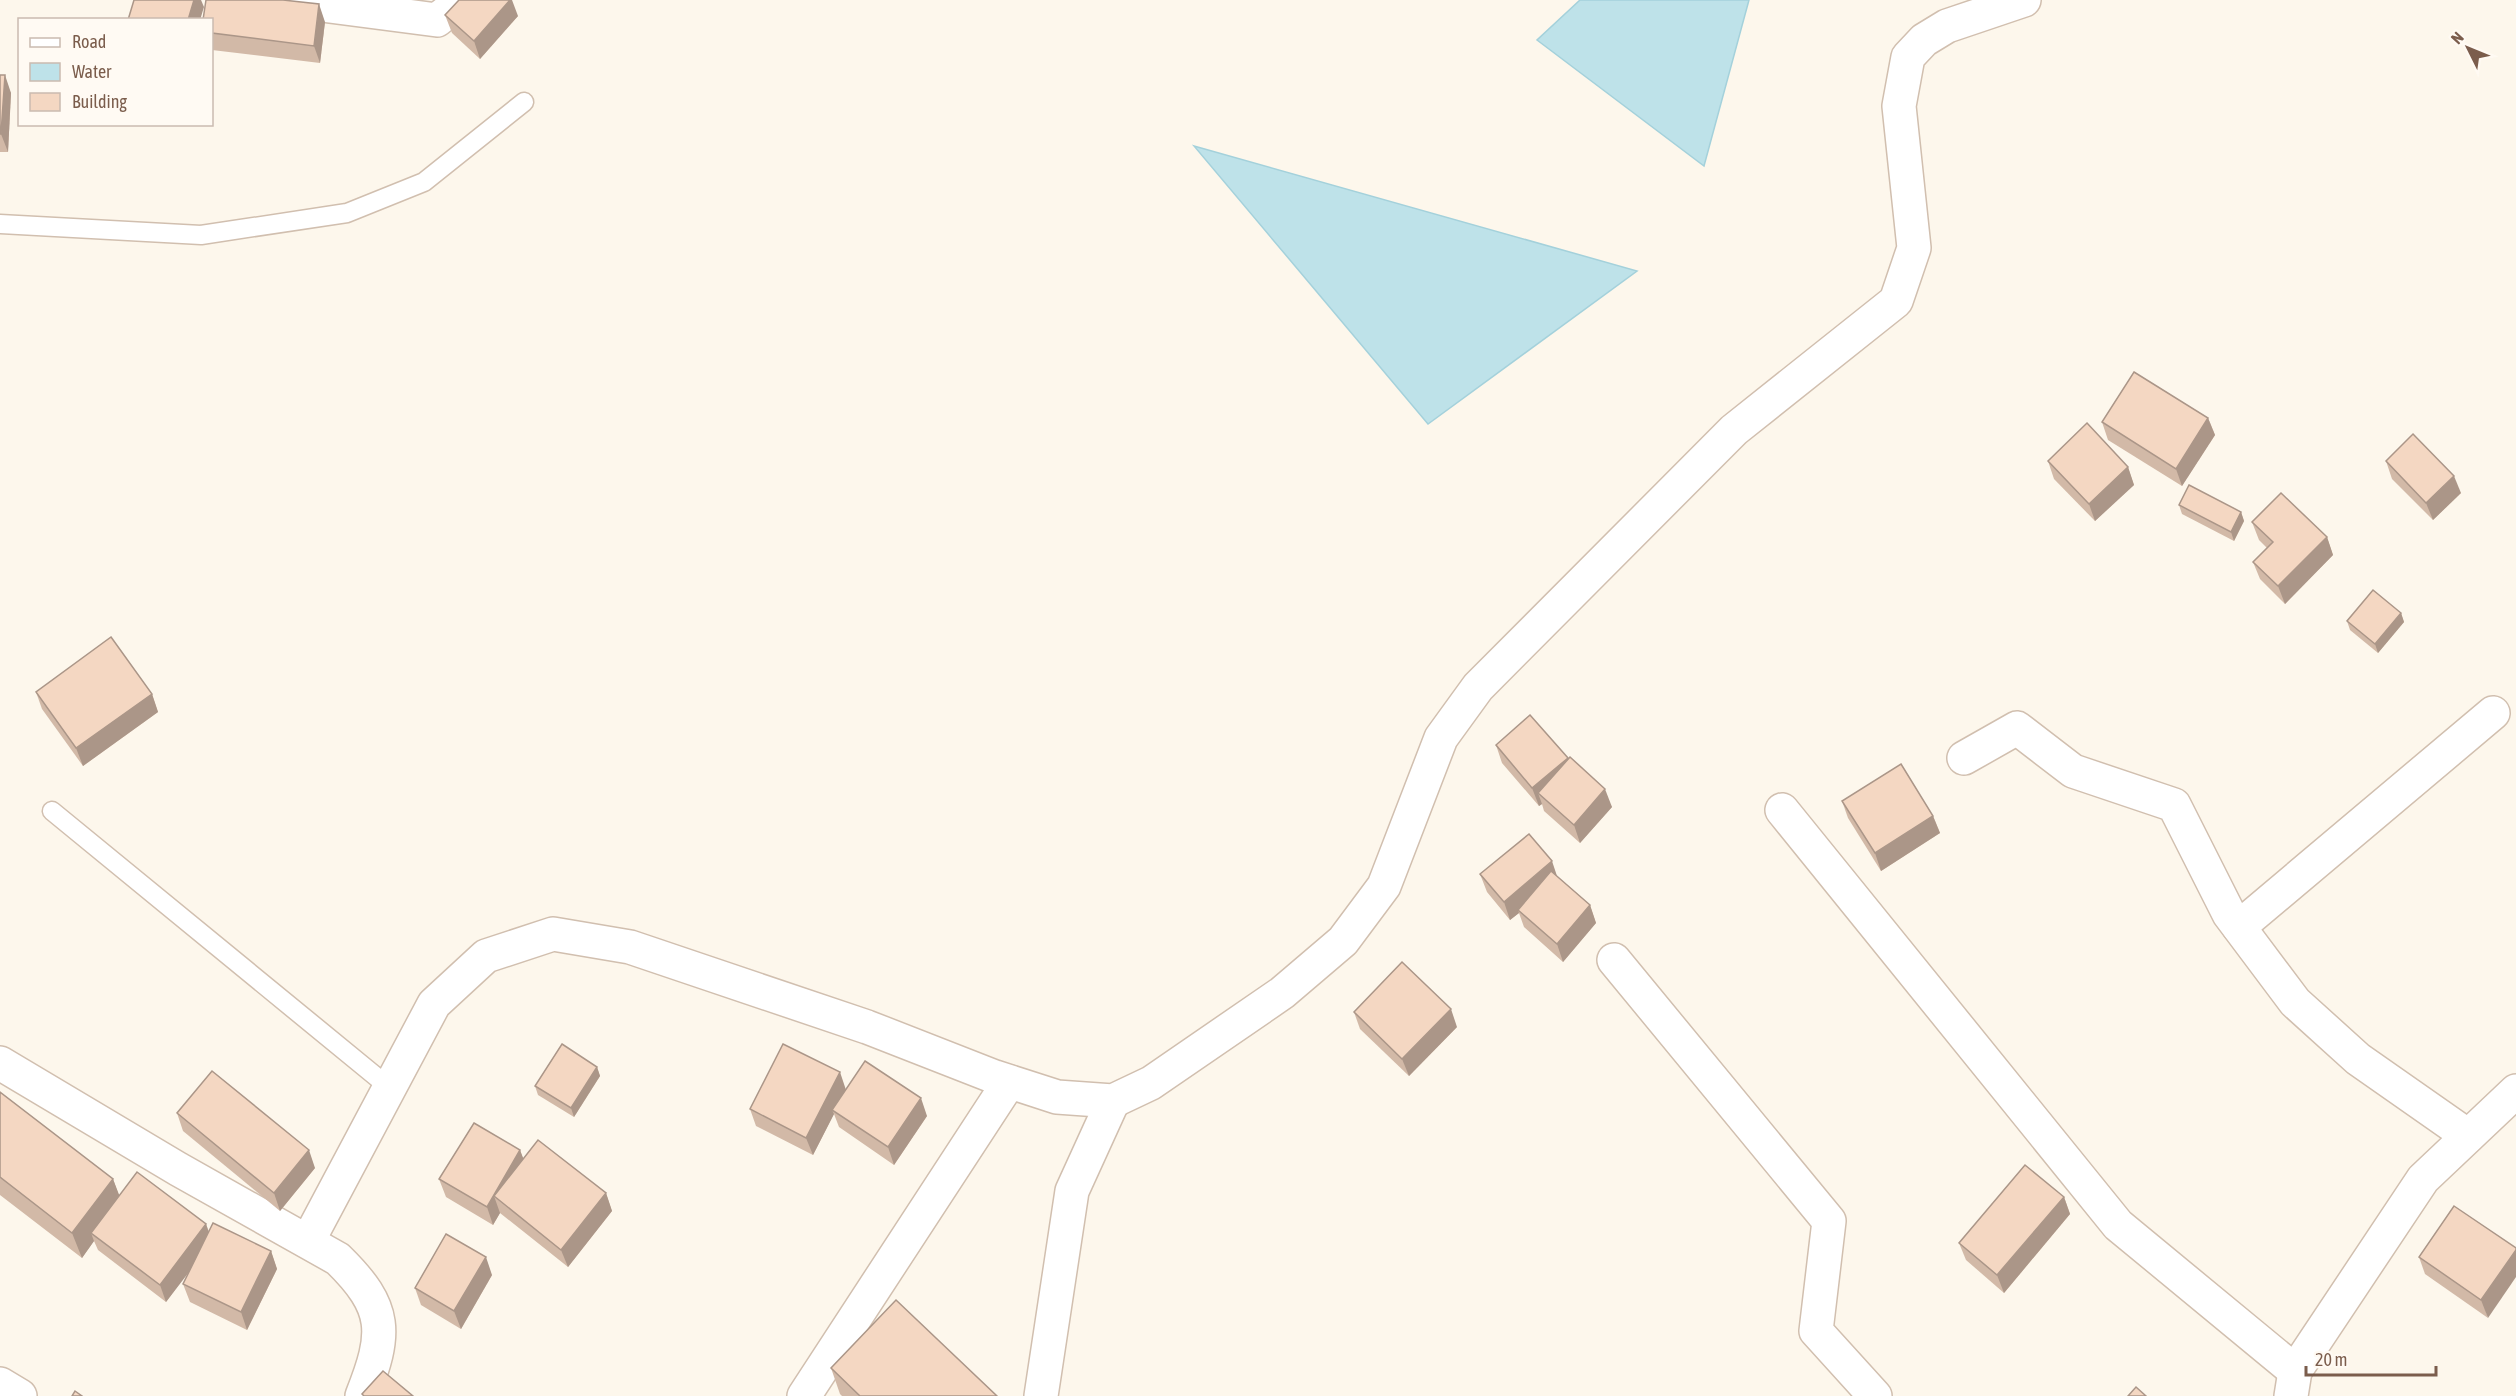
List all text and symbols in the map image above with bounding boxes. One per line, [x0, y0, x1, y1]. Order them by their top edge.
legend [18, 18, 213, 126]
north arrow [2438, 18, 2498, 78]
text: N [2447, 28, 2467, 47]
text: Road [72, 31, 106, 52]
text: Water [72, 61, 112, 82]
text: Building [72, 91, 127, 112]
scale bar [2306, 1339, 2436, 1377]
text: 20 m [2315, 1349, 2347, 1370]

